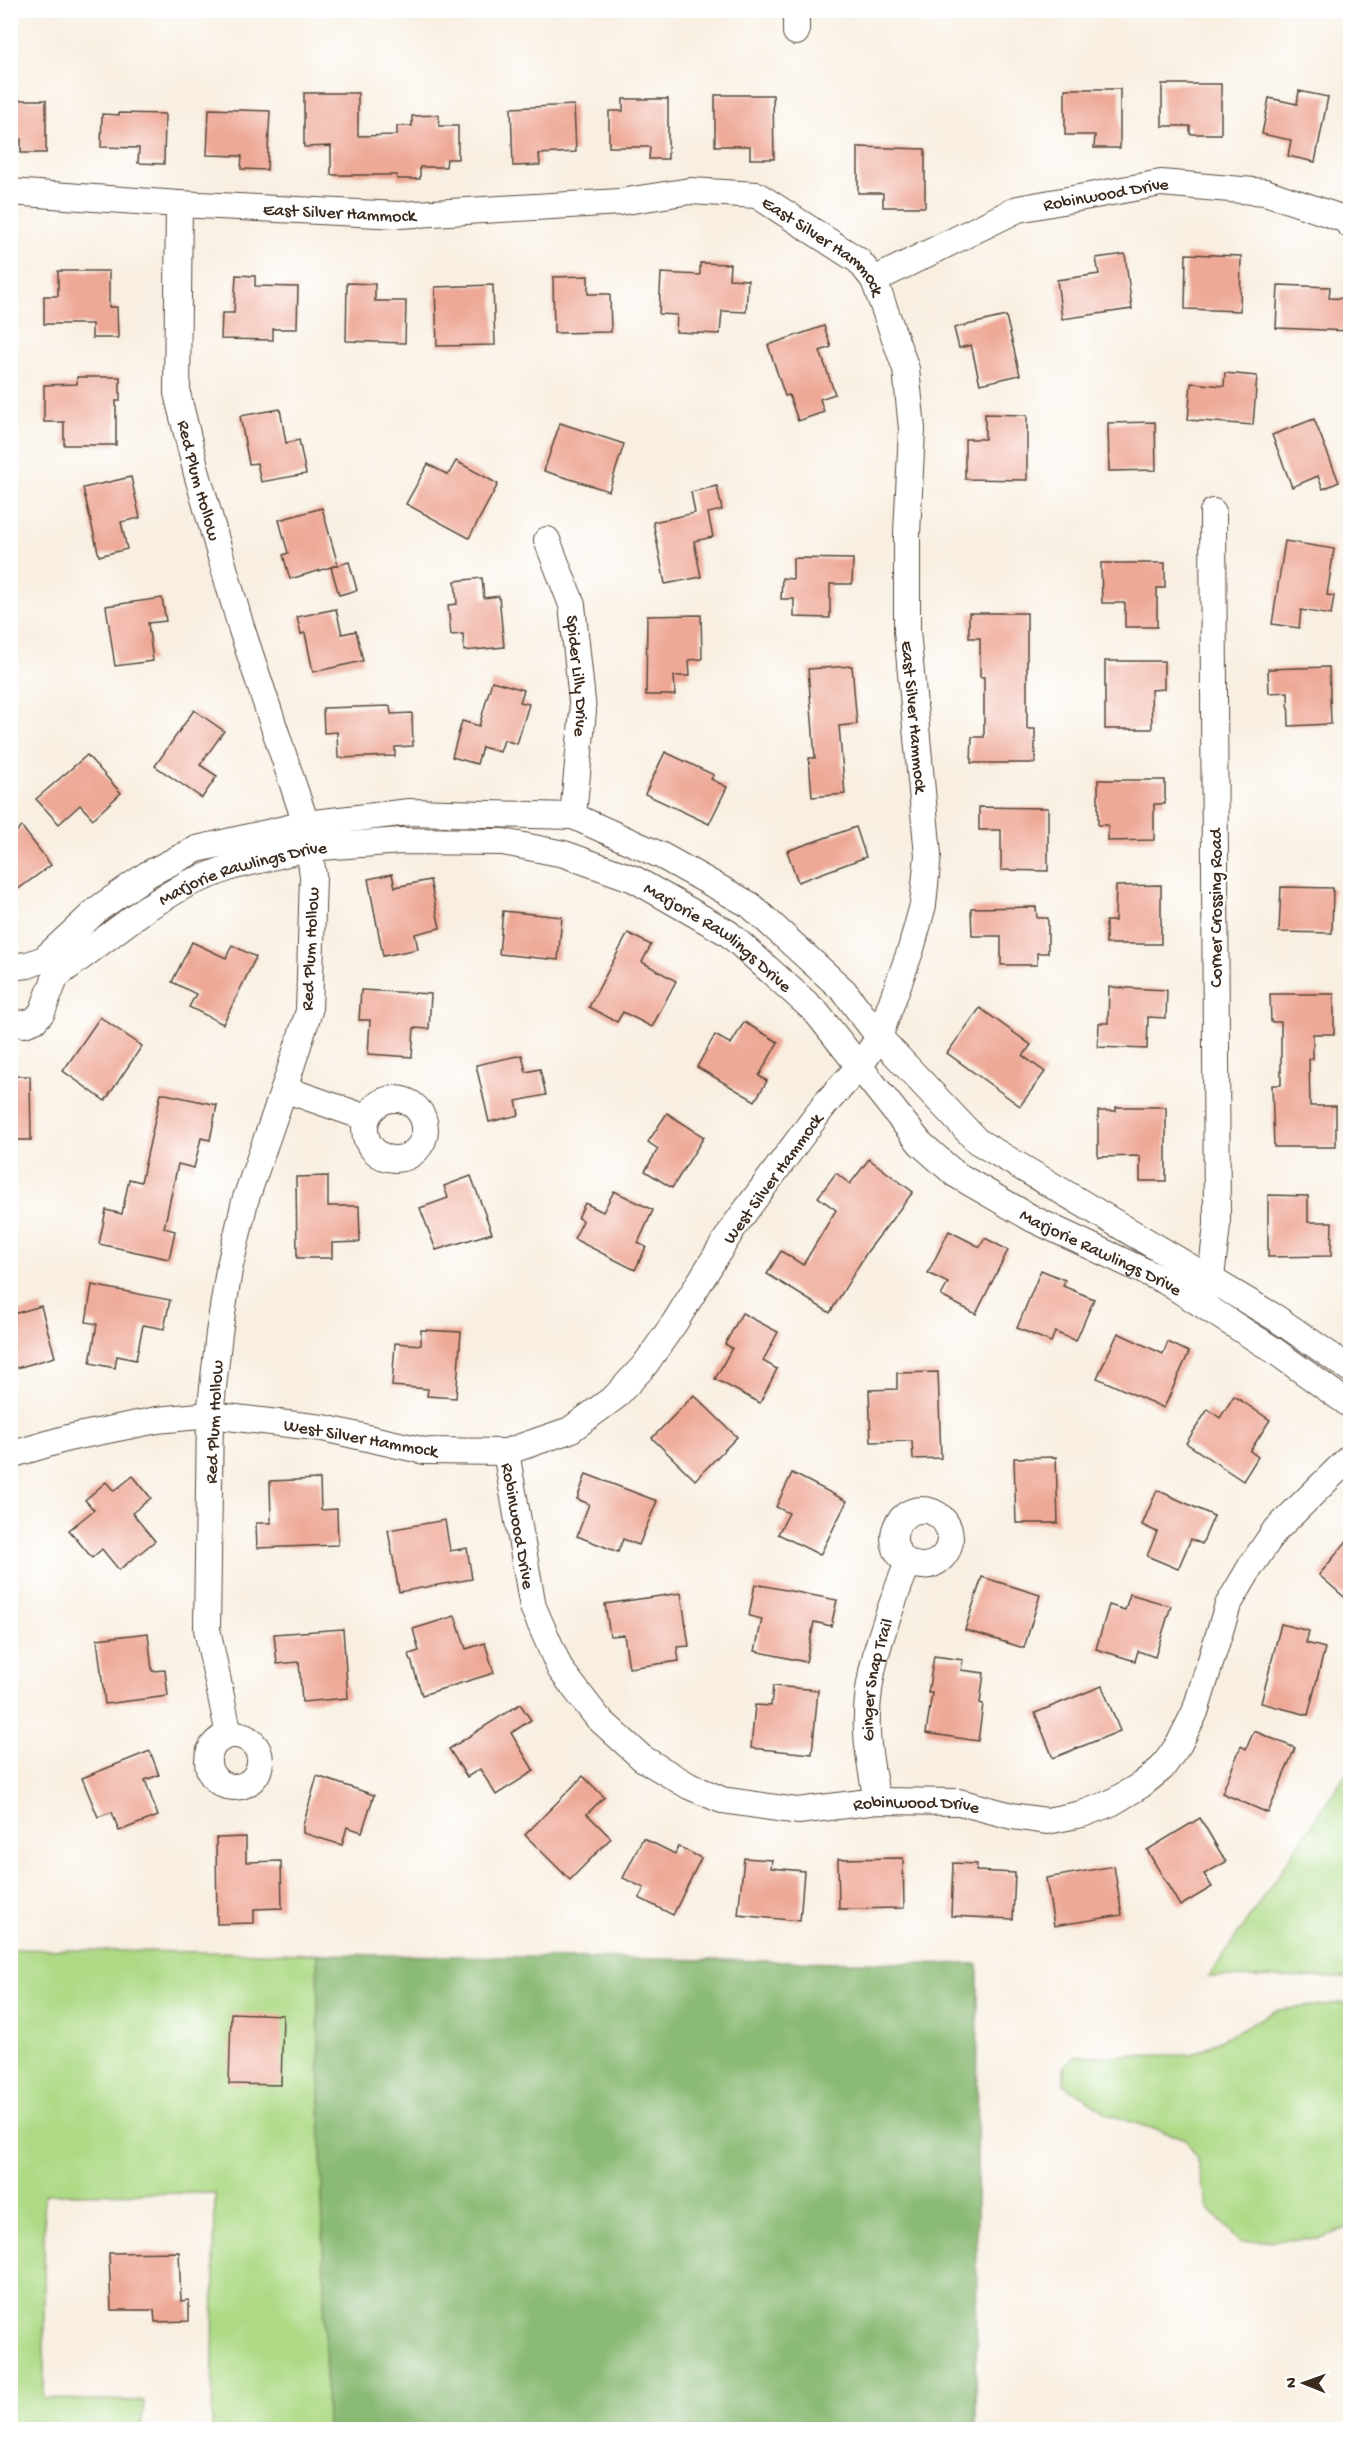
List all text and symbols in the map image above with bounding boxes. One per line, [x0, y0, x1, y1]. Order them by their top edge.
street label: Robinwood Drive [1042, 175, 1170, 217]
street label: East Silver Hammock [757, 193, 888, 301]
street label: East Silver Hammock [262, 200, 418, 228]
street label: Red Plum Hollow [171, 418, 224, 543]
street label: Spider Lilly Drive [560, 614, 591, 738]
street label: East Silver Hammock [895, 640, 930, 796]
street label: Corner Crossing Road [1207, 827, 1228, 987]
street label: Marjorie Rawlings Drive [155, 839, 329, 912]
street label: Marjorie Rawlings Drive [639, 879, 795, 998]
street label: Red Plum Hollow [298, 887, 325, 1011]
street label: West Silver Hammock [720, 1109, 830, 1249]
street label: Marjorie Rawlings Drive [1015, 1206, 1186, 1302]
street label: Red Plum Hollow [202, 1360, 229, 1484]
street label: West Silver Hammock [282, 1416, 441, 1464]
street label: Robinwood Drive [495, 1462, 538, 1592]
street label: Ginger Snap Trail [859, 1616, 899, 1742]
street label: Robinwood Drive [852, 1792, 982, 1820]
north arrow [1274, 2353, 1334, 2413]
text: N [1283, 2377, 1302, 2388]

